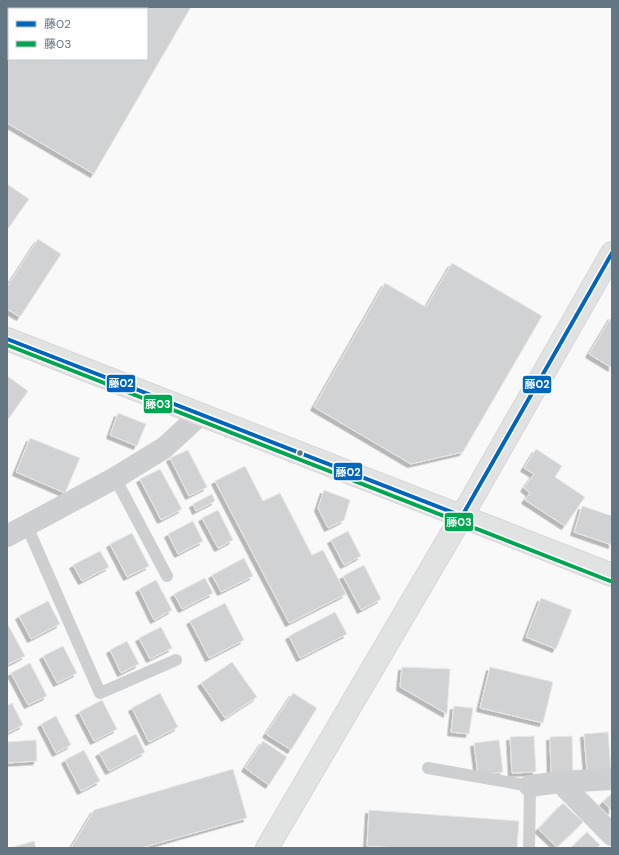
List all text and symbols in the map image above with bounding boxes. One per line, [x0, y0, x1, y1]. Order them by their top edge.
legend [8, 8, 148, 60]
text: 藤02 [44, 16, 71, 32]
text: 藤03 [44, 36, 71, 52]
line badge: 藤02 [106, 374, 136, 393]
line badge: 藤02 [522, 375, 552, 394]
text: 藤02 [108, 376, 134, 390]
text: 藤02 [524, 377, 550, 391]
line badge: 藤03 [143, 394, 173, 414]
text: 藤03 [145, 397, 171, 411]
unlabelled marker [295, 448, 305, 458]
line badge: 藤02 [333, 462, 363, 481]
text: 藤02 [335, 465, 361, 479]
line badge: 藤03 [444, 512, 474, 532]
text: 藤03 [446, 515, 472, 529]

